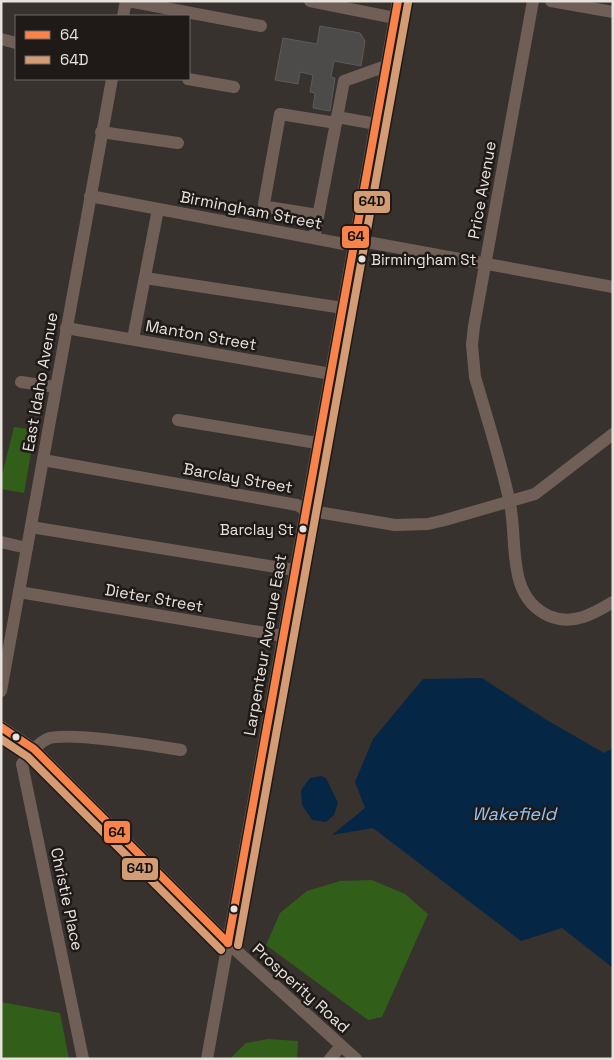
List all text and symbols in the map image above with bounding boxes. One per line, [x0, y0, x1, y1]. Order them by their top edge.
legend [15, 15, 190, 80]
text: 64 [60, 25, 79, 44]
text: 64D [60, 50, 89, 69]
street label: Price Avenue [463, 139, 501, 241]
street label: Birmingham Street [178, 186, 324, 234]
line badge: 64D [353, 190, 391, 214]
text: 64D [359, 192, 385, 210]
line badge: 64 [341, 225, 370, 249]
text: 64 [347, 227, 365, 245]
place label: Birmingham St [371, 250, 476, 269]
marker: Birmingham St [357, 254, 367, 264]
street label: East Idaho Avenue [17, 311, 63, 453]
street label: Manton Street [144, 315, 258, 355]
street label: Barclay Street [182, 458, 294, 498]
place label: Barclay St [220, 520, 294, 539]
marker: Barclay St [298, 524, 308, 534]
street label: Larpenteur Avenue East [239, 553, 291, 737]
street label: Dieter Street [103, 579, 205, 617]
unlabelled marker [11, 732, 21, 742]
water label: Wakefield [472, 802, 558, 825]
line badge: 64 [103, 820, 131, 844]
text: 64 [108, 823, 126, 841]
street label: Christie Place [46, 846, 88, 952]
line badge: 64D [121, 857, 159, 881]
text: 64D [127, 859, 153, 877]
unlabelled marker [229, 904, 239, 914]
street label: Prosperity Road [248, 939, 354, 1037]

